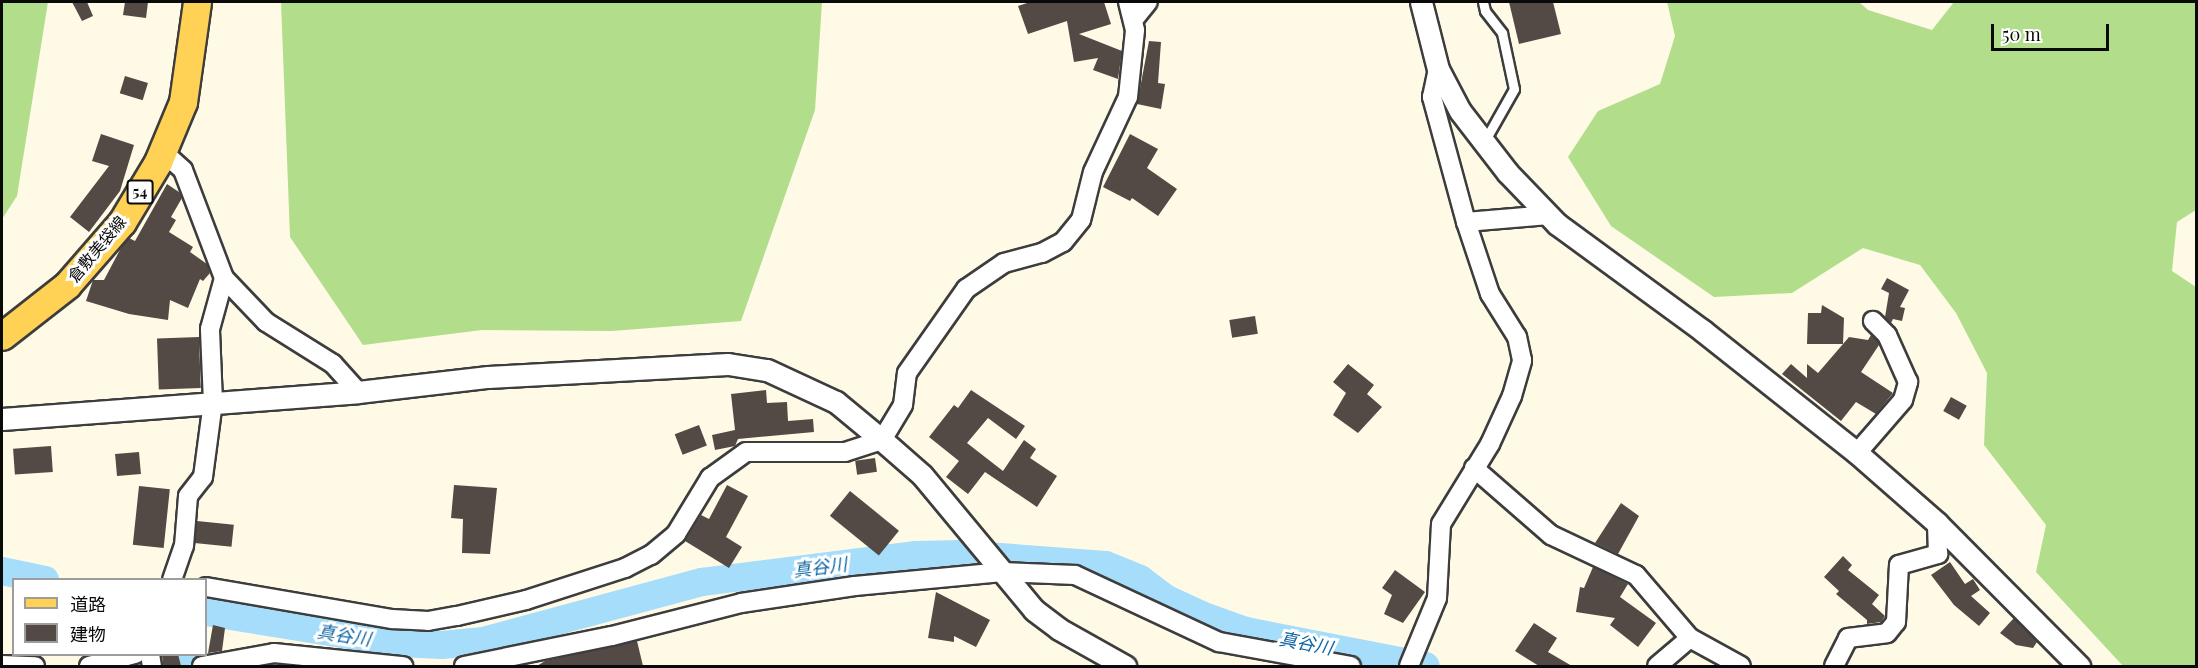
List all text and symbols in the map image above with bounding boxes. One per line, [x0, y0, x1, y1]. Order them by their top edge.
scale bar [1994, 12, 2112, 50]
text: 50 m [2002, 22, 2041, 46]
road number: 54 [126, 180, 154, 204]
street label: 倉敷美袋線 [64, 212, 130, 286]
water label: 真谷川 [792, 553, 848, 581]
legend [12, 578, 207, 656]
text: 道路 [70, 592, 106, 616]
water label: 真谷川 [316, 620, 372, 650]
text: 建物 [70, 622, 106, 646]
water label: 真谷川 [1277, 627, 1335, 659]

